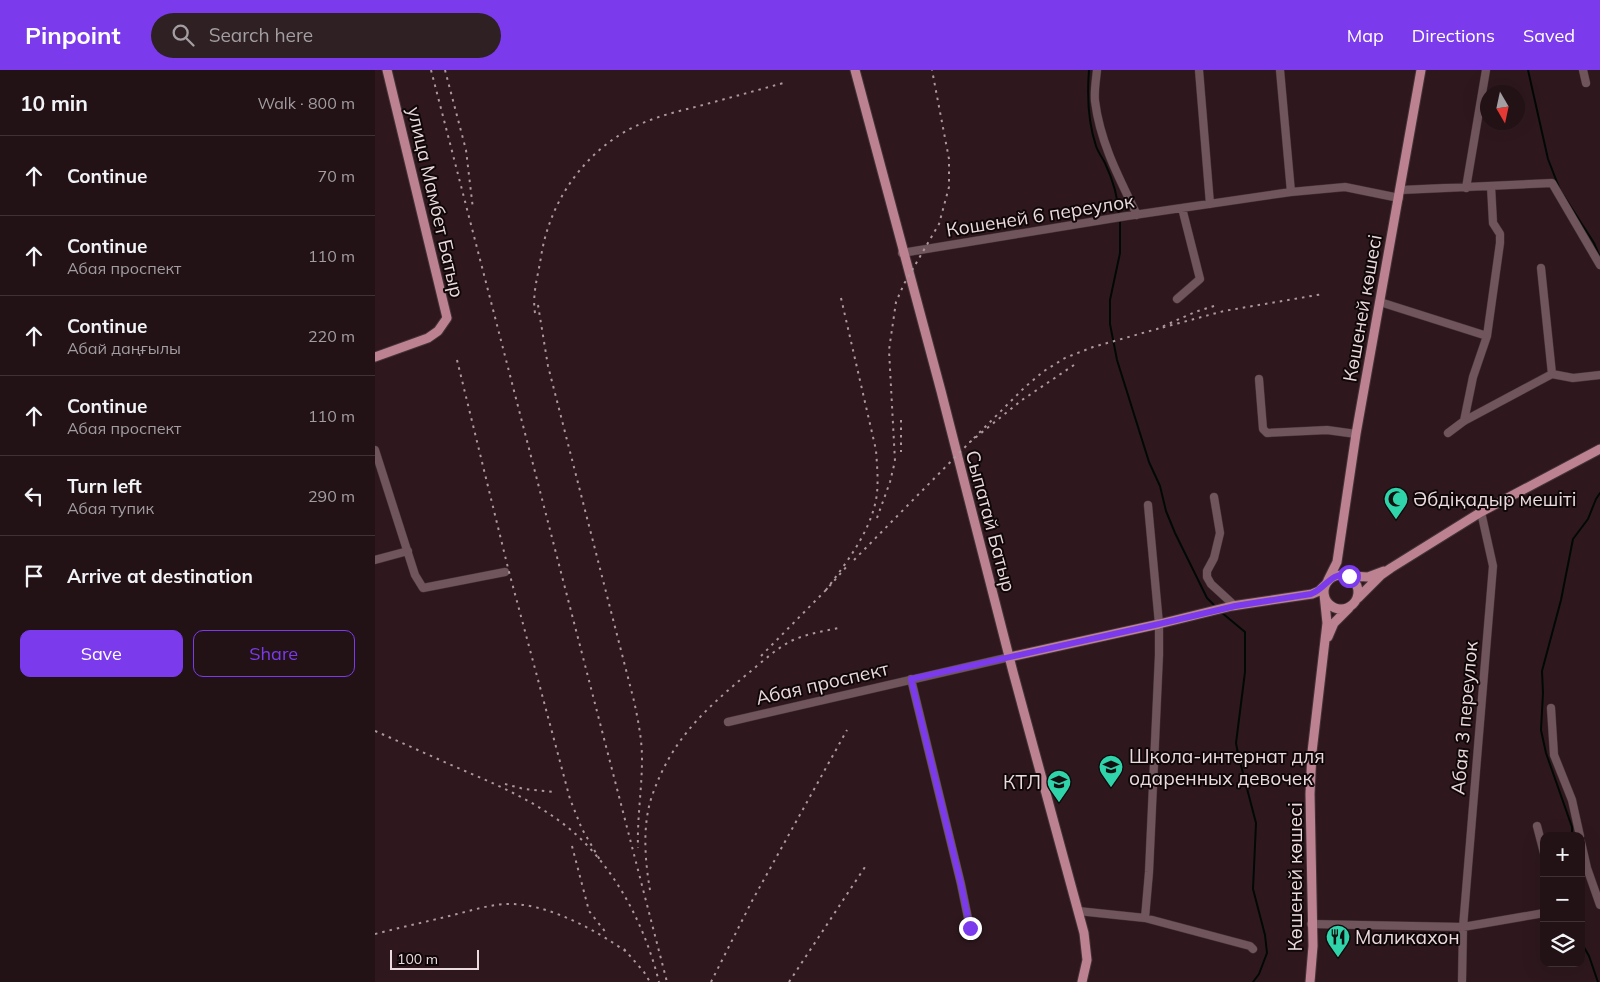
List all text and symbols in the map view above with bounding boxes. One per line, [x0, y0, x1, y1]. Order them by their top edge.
search box [151, 13, 501, 58]
text: Pinpoint [25, 20, 121, 50]
icon: search [169, 21, 197, 49]
text: Search here [209, 23, 313, 47]
text: Map [1347, 24, 1384, 47]
text: Directions [1412, 24, 1495, 47]
text: Saved [1523, 24, 1575, 47]
north arrow [1480, 85, 1525, 130]
text: 10 min [20, 90, 88, 116]
text: Walk · 800 m [257, 93, 355, 113]
street label: улица Мамбет Батыр [402, 104, 470, 300]
icon: ahead [20, 162, 48, 190]
text: Continue [67, 164, 147, 188]
text: 70 m [318, 166, 355, 186]
street label: Кошеней 6 переулок [944, 188, 1136, 242]
street label: Көшеней көшесі [1337, 232, 1387, 384]
text: Continue [67, 234, 147, 258]
icon: ahead [20, 242, 48, 270]
text: 110 m [308, 246, 355, 266]
text: Абая проспект [67, 258, 181, 278]
text: Continue [67, 314, 147, 338]
icon: ahead [20, 322, 48, 350]
text: 220 m [308, 326, 355, 346]
text: Абай даңғылы [67, 338, 181, 358]
text: Continue [67, 394, 147, 418]
icon: ahead [20, 402, 48, 430]
text: 110 m [308, 406, 355, 426]
text: Абая проспект [67, 418, 181, 438]
street label: Сыпатай Батыр [961, 448, 1021, 594]
text: Turn left [67, 474, 142, 498]
icon: left [20, 482, 48, 510]
text: 290 m [308, 486, 355, 506]
mosque icon: Әбдіқадыр мешіті [1383, 486, 1409, 520]
place label: Әбдіқадыр мешіті [1413, 487, 1576, 511]
text: Абая тупик [67, 498, 154, 518]
icon: arrive [20, 562, 48, 590]
text: Arrive at destination [67, 564, 253, 588]
route start [1338, 565, 1361, 588]
button: Save [20, 630, 183, 677]
button: Share [193, 630, 355, 677]
street label: Абая 3 переулок [1445, 640, 1483, 796]
street label: Абая проспект [753, 656, 891, 710]
place label: Школа-интернат для одаренных девочек [1129, 744, 1325, 790]
school or university icon: Школа-интернат для одаренных девочек [1098, 754, 1124, 788]
school or university icon: КТЛ [1046, 769, 1072, 803]
place label: КТЛ [1003, 770, 1041, 794]
street label: Көшеней көшесі [1283, 802, 1307, 952]
map controls [1540, 832, 1585, 967]
button: + [1540, 832, 1585, 877]
button: − [1540, 877, 1585, 922]
route end [959, 917, 982, 940]
button: layers [1540, 922, 1585, 967]
restaurant icon: Маликахон [1325, 924, 1351, 958]
place label: Маликахон [1355, 925, 1460, 949]
scale bar [390, 947, 479, 970]
text: 100 m [397, 950, 438, 968]

